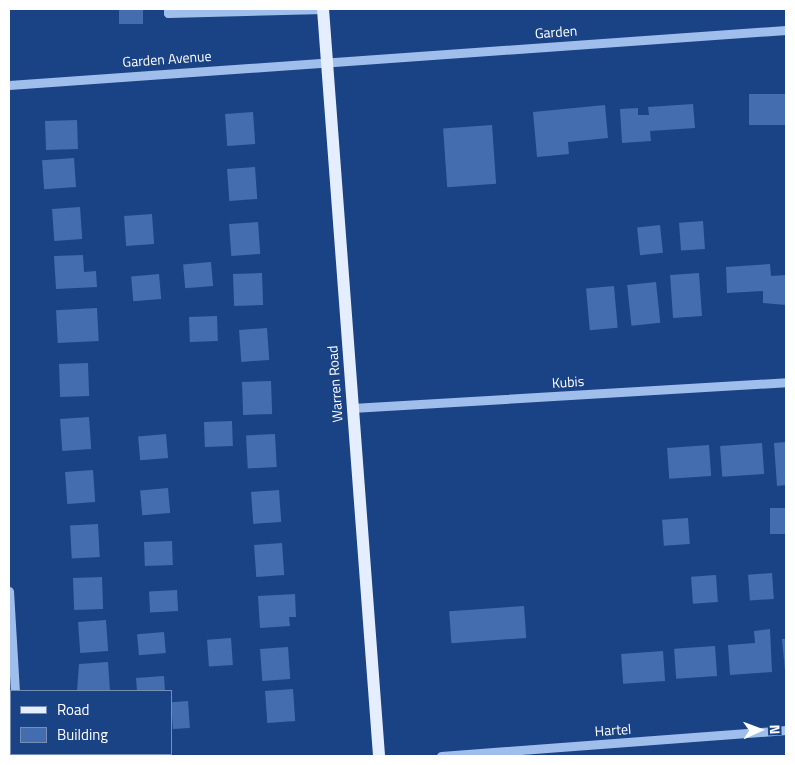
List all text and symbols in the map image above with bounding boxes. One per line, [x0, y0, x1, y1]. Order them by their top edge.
street label: Garden [534, 22, 578, 42]
street label: Garden Avenue [122, 48, 212, 70]
street label: Warren Road [324, 345, 346, 423]
street label: Kubis [551, 372, 585, 392]
legend [10, 690, 172, 755]
text: Road [57, 698, 89, 721]
north arrow [735, 705, 785, 755]
street label: Hartel [594, 720, 632, 740]
text: Building [57, 723, 108, 746]
text: N [765, 724, 786, 735]

